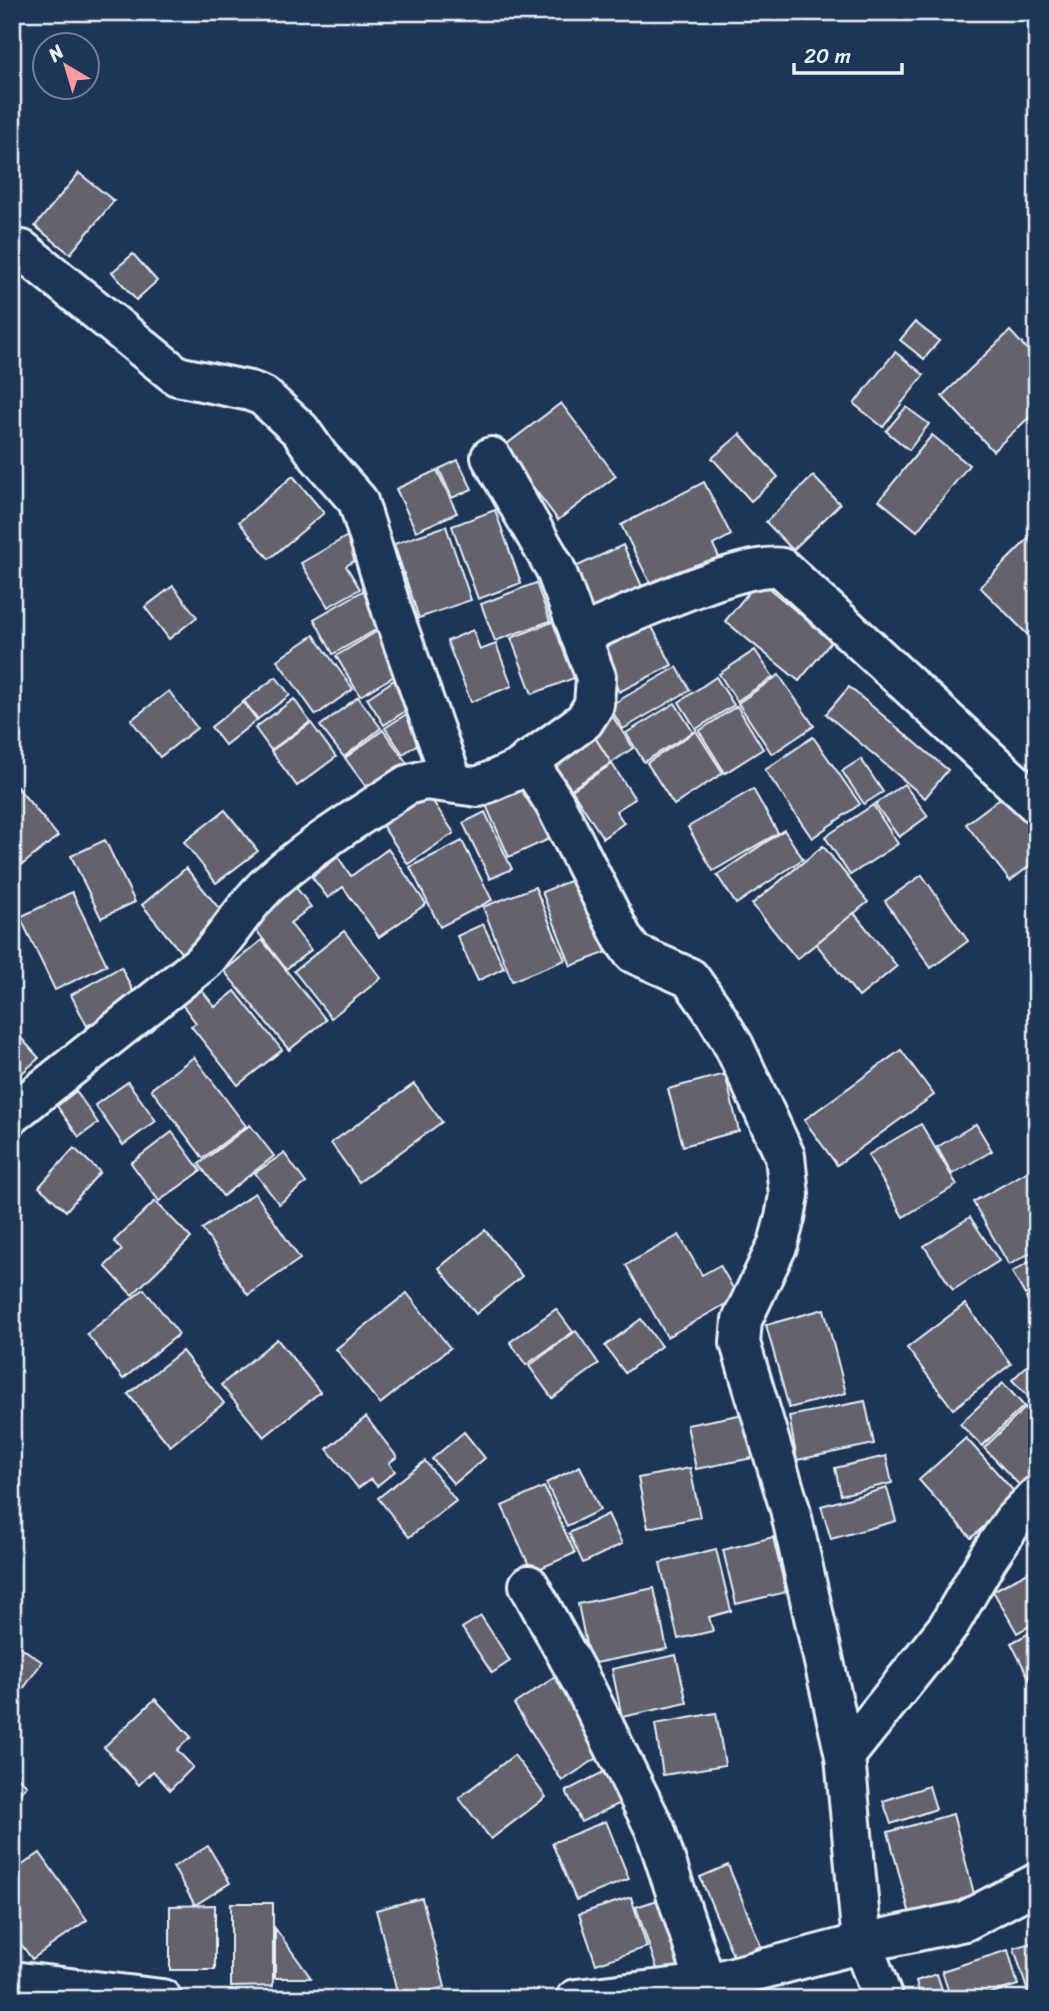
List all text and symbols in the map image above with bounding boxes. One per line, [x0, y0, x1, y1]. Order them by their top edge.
north arrow [32, 32, 102, 102]
scale bar [794, 32, 902, 76]
text: N [40, 35, 72, 71]
text: 20 m [804, 37, 851, 75]

